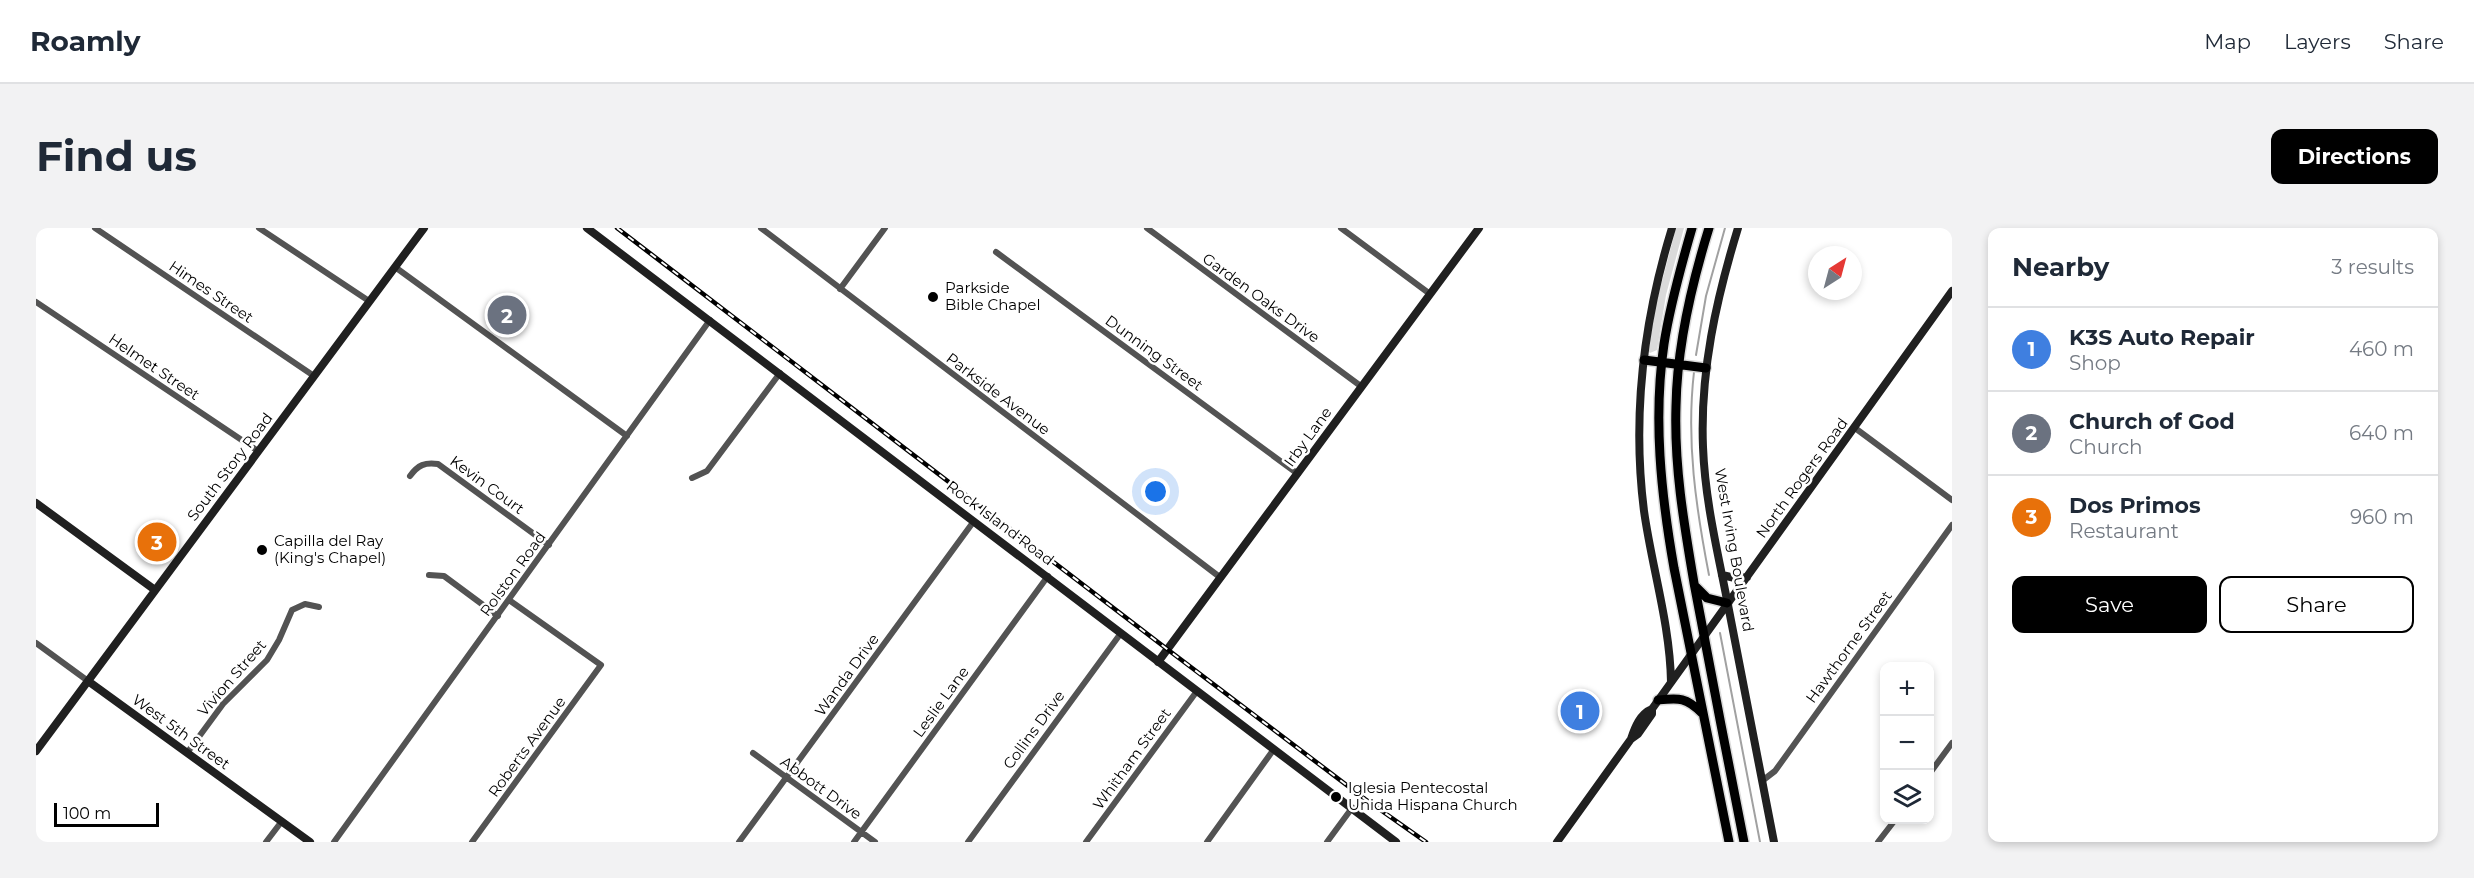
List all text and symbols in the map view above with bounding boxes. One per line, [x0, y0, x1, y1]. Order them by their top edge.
text: Roamly [30, 24, 140, 58]
text: Map [2204, 29, 2251, 54]
text: Layers [2284, 29, 2351, 54]
text: Share [2384, 29, 2444, 54]
button: Directions [2271, 129, 2438, 184]
text: Find us [36, 130, 197, 182]
north arrow [1808, 246, 1862, 300]
street label: Garden Oaks Drive [1199, 249, 1324, 347]
text: Nearby [2012, 251, 2109, 283]
text: 3 results [2331, 255, 2414, 279]
street label: Himes Street [165, 256, 257, 327]
place label: Parkside Bible Chapel [945, 278, 1040, 314]
marker: Parkside Bible Chapel [926, 290, 940, 304]
pin: 2 [488, 292, 526, 338]
street label: Dunning Street [1102, 311, 1207, 395]
text: K3S Auto Repair [2069, 324, 2255, 351]
street label: Helmet Street [105, 329, 203, 404]
text: 1 [2028, 337, 2035, 361]
text: 460 m [2349, 337, 2414, 361]
street label: Parkside Avenue [943, 348, 1054, 439]
text: Shop [2069, 351, 2121, 375]
street label: Irby Lane [1280, 403, 1336, 470]
text: Church of God [2069, 408, 2235, 435]
street label: South Story Road [183, 409, 276, 525]
street label: North Rogers Road [1752, 414, 1852, 542]
text: 2 [2026, 421, 2037, 445]
text: 640 m [2349, 421, 2414, 445]
text: Church [2069, 435, 2143, 459]
street label: Kevin Court [446, 451, 528, 518]
street label: West Irving Boulevard [1711, 467, 1758, 633]
street label: Rock Island Road [943, 476, 1058, 569]
your location [1141, 477, 1170, 506]
text: Dos Primos [2069, 492, 2201, 519]
text: 3 [2026, 505, 2037, 529]
text: 960 m [2350, 505, 2414, 529]
text: Restaurant [2069, 519, 2179, 543]
pin: 3 [138, 520, 176, 564]
street label: Rolston Road [475, 528, 550, 620]
place label: Capilla del Ray (King's Chapel) [274, 531, 386, 567]
marker: Capilla del Ray (King's Chapel) [255, 543, 269, 557]
button: Save [2012, 576, 2207, 633]
button: Share [2219, 576, 2414, 633]
street label: Hawthorne Street [1801, 587, 1896, 707]
street label: Wanda Drive [810, 630, 883, 720]
street label: Vivion Street [193, 636, 270, 720]
map controls [1880, 662, 1934, 824]
button: + [1880, 662, 1934, 716]
street label: Leslie Lane [909, 663, 973, 741]
street label: Collins Drive [999, 687, 1068, 773]
pin: 1 [1560, 688, 1600, 734]
street label: West 5th Street [129, 690, 234, 773]
street label: Roberts Avenue [484, 693, 569, 801]
street label: Whitham Street [1088, 704, 1175, 813]
button: − [1880, 716, 1934, 770]
street label: Abbott Drive [777, 752, 866, 823]
button: layers [1880, 770, 1934, 824]
place label: Iglesia Pentecostal Unida Hispana Church [1348, 778, 1518, 814]
marker: Iglesia Pentecostal Unida Hispana Church [1329, 790, 1343, 804]
scale bar [54, 800, 159, 828]
text: 100 m [63, 804, 111, 823]

